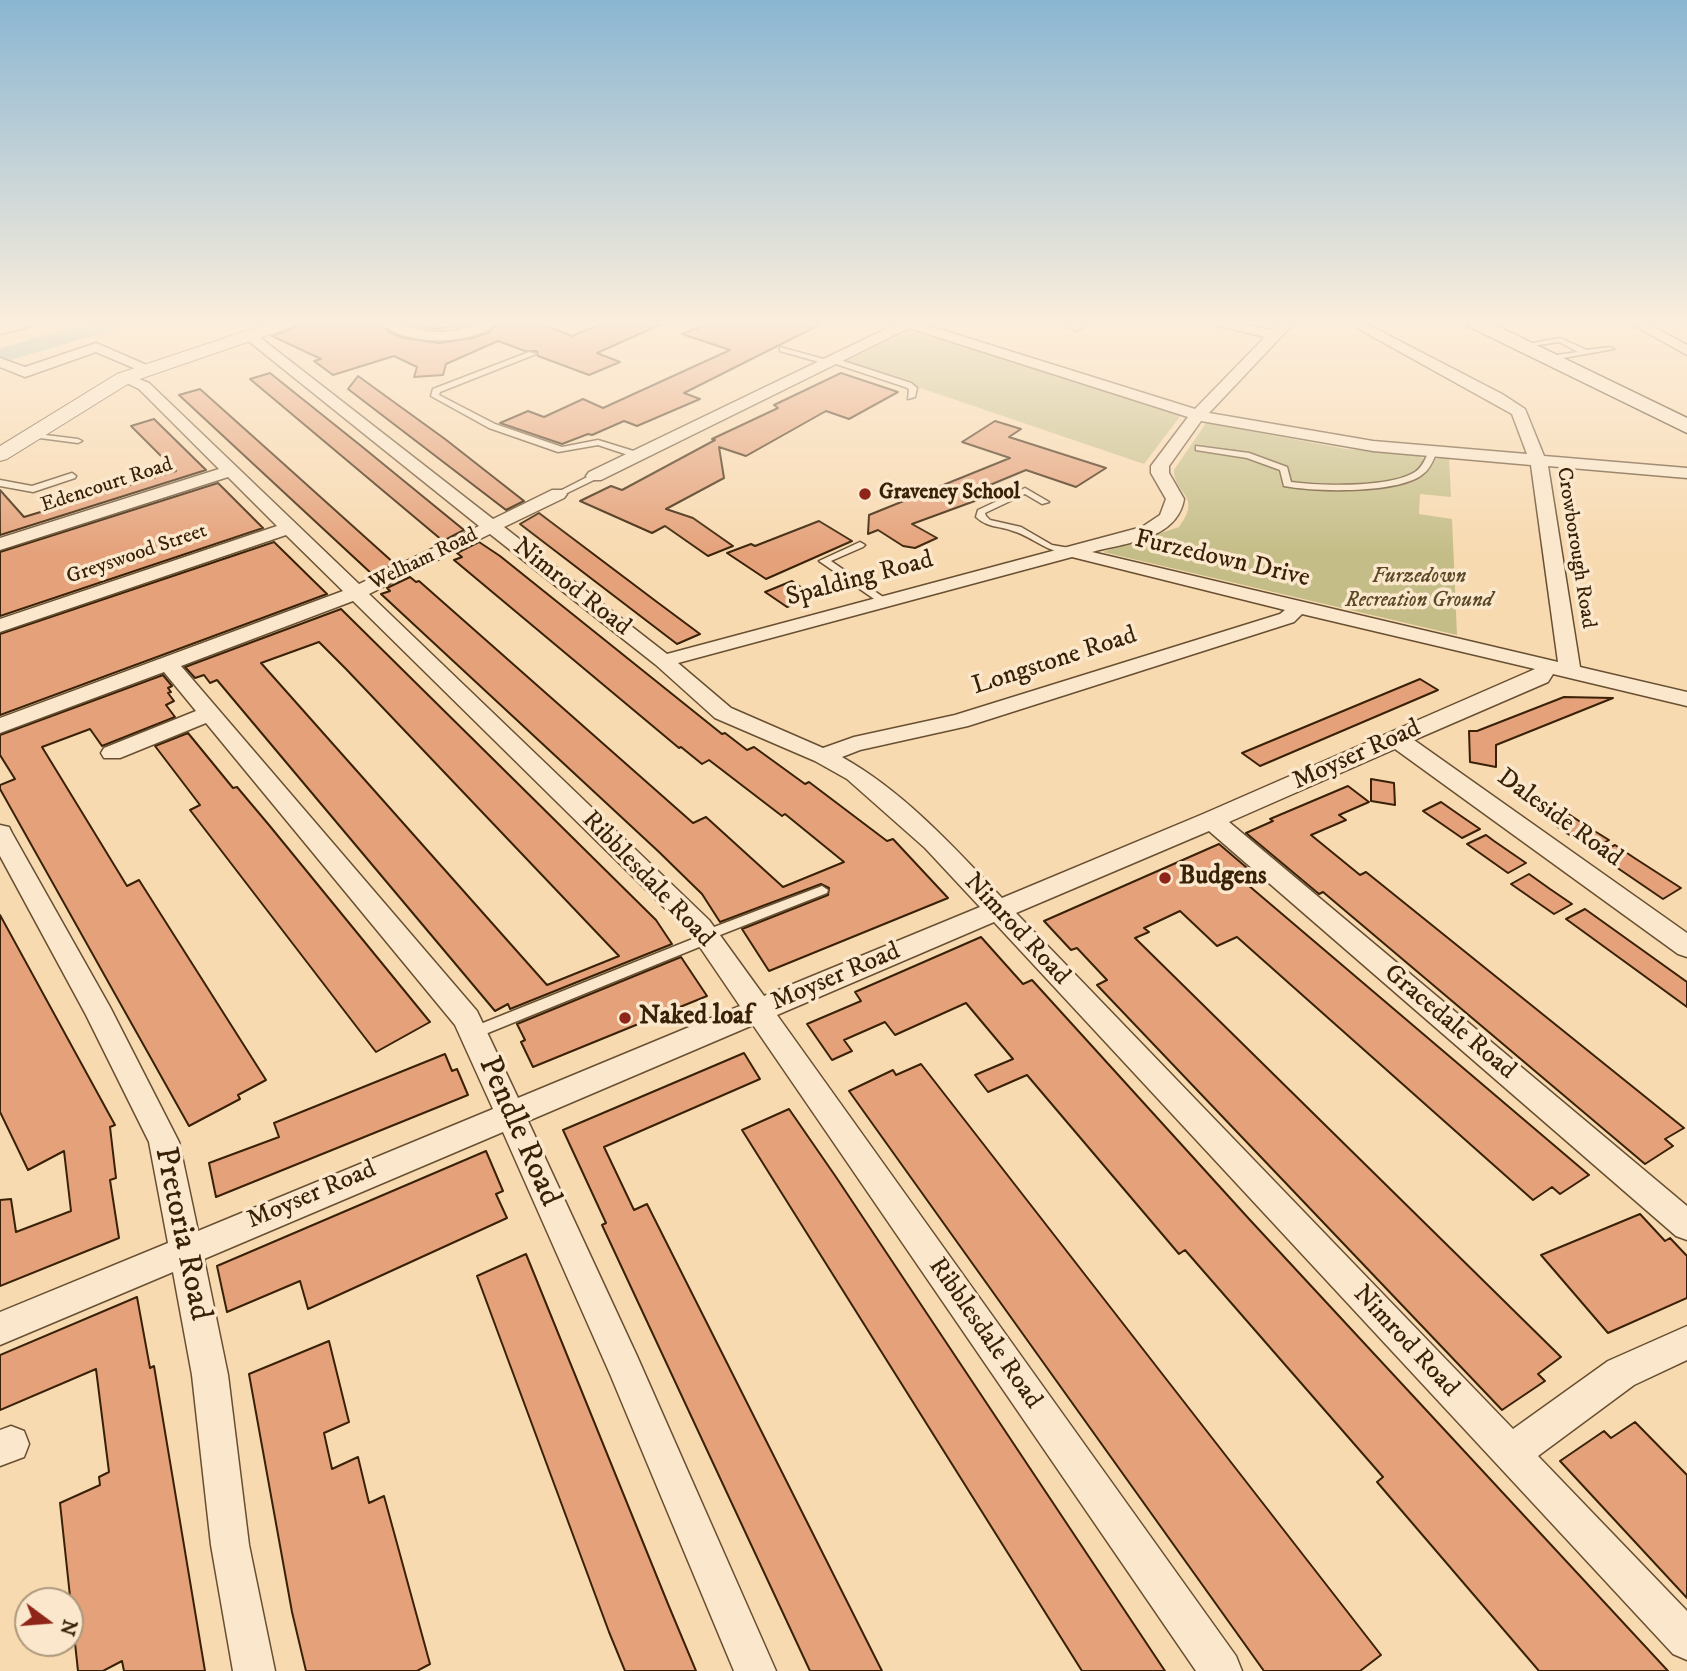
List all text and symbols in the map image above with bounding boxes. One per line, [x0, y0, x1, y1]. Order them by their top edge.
street label: Edencourt Road [38, 453, 176, 519]
street label: Crowborough Road [1550, 466, 1600, 630]
place label: Graveney School [879, 481, 1020, 507]
marker: Graveney School [857, 486, 873, 502]
street label: Greyswood Street [64, 519, 210, 591]
street label: Welham Road [366, 523, 482, 597]
street label: Furzedown Drive [1131, 525, 1313, 595]
street label: Nimrod Road [506, 532, 636, 644]
street label: Spalding Road [783, 545, 937, 615]
park label: Furzedown Recreation Ground [1345, 565, 1493, 615]
street label: Longstone Road [969, 621, 1141, 703]
street label: Moyser Road [1288, 714, 1426, 798]
street label: Daleside Road [1490, 763, 1628, 875]
street label: Ribblesdale Road [574, 805, 720, 955]
place label: Budgens [1179, 862, 1267, 894]
street label: Nimrod Road [956, 868, 1076, 992]
marker: Budgens [1157, 870, 1173, 886]
street label: Moyser Road [767, 937, 905, 1019]
street label: Gracedale Road [1377, 959, 1521, 1087]
place label: Naked loaf [639, 1002, 752, 1034]
marker: Naked loaf [617, 1010, 633, 1026]
street label: Pendle Road [468, 1051, 568, 1213]
street label: Pretoria Road [144, 1144, 218, 1324]
street label: Moyser Road [243, 1155, 381, 1237]
street label: Ribblesdale Road [920, 1252, 1048, 1416]
street label: Nimrod Road [1345, 1280, 1465, 1404]
north arrow [14, 1587, 84, 1657]
text: N [55, 1617, 81, 1638]

